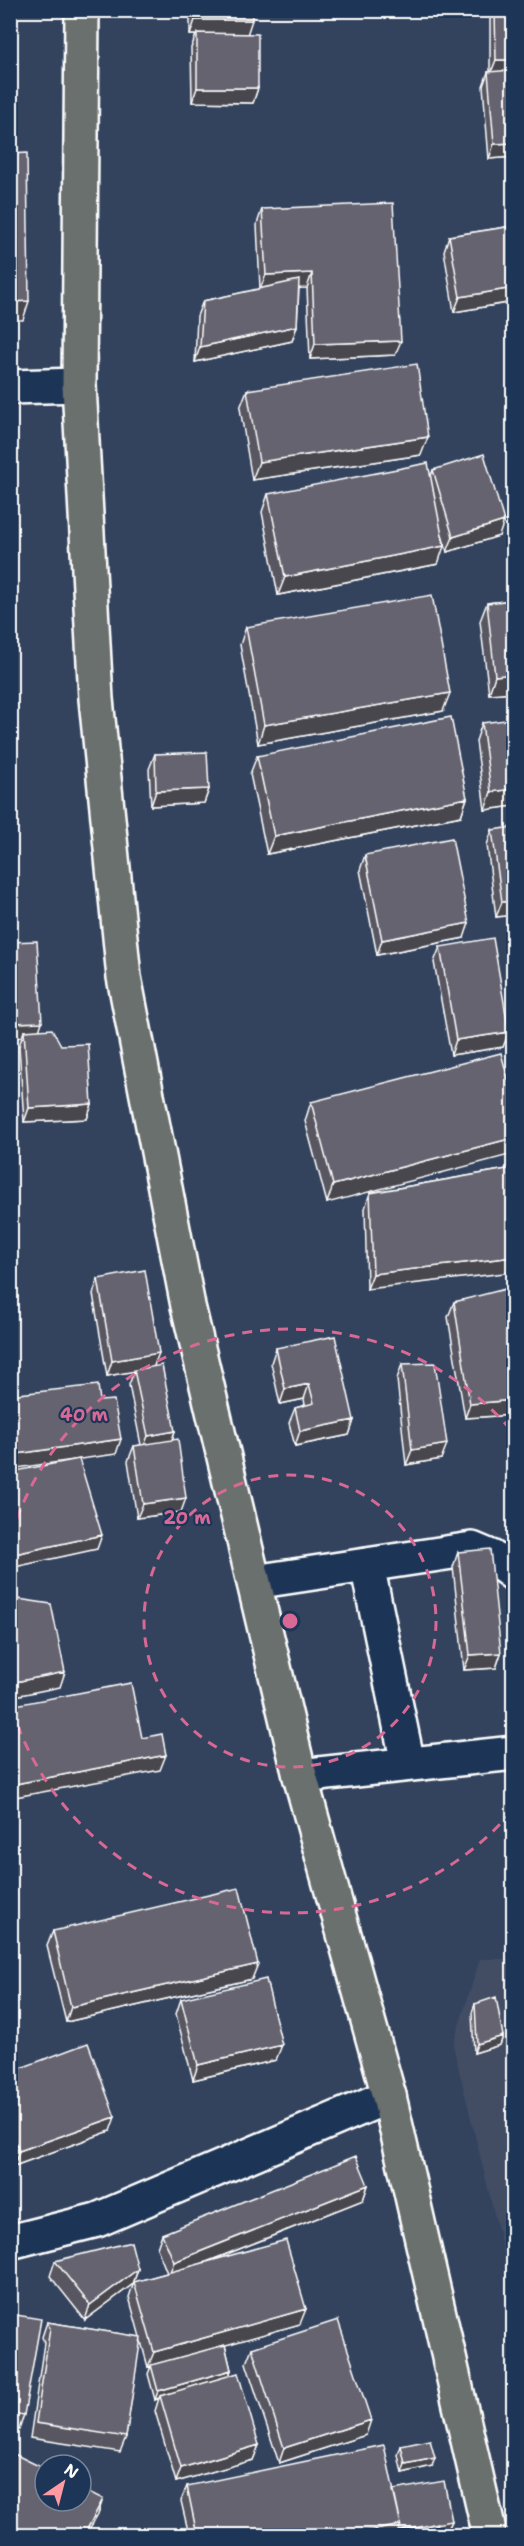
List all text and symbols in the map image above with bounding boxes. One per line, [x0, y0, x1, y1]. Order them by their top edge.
text: 40 m [60, 1403, 108, 1427]
text: 20 m [163, 1506, 211, 1530]
centre of rings [280, 1611, 300, 1631]
north arrow [33, 2453, 93, 2513]
text: N [60, 2459, 83, 2483]

